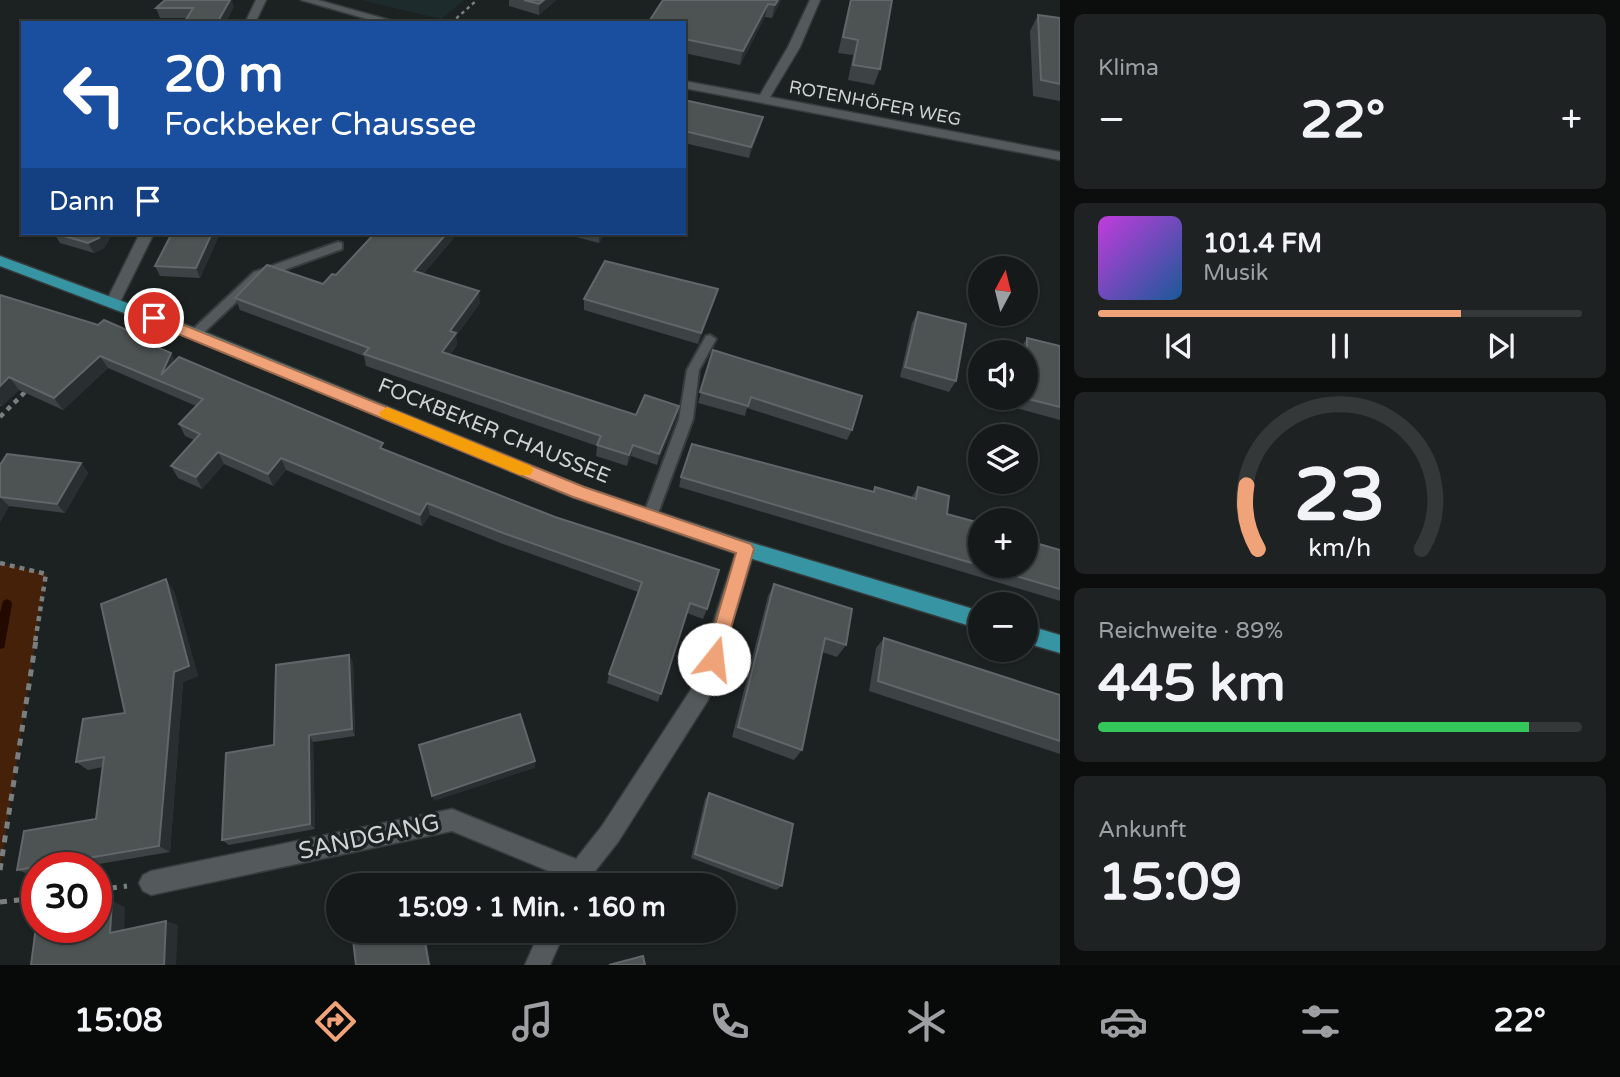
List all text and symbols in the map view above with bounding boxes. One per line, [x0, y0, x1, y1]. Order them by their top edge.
text: 20 m [164, 46, 283, 105]
icon: left [49, 49, 140, 140]
text: Klima [1098, 54, 1159, 82]
street label: ROTENHÖFER WEG [787, 75, 963, 131]
text: 22° [1300, 89, 1385, 152]
text: − [1098, 97, 1125, 143]
text: + [1561, 97, 1582, 143]
text: Fockbeker Chaussee [164, 106, 476, 144]
icon: arrive [129, 182, 167, 220]
text: Dann [49, 186, 115, 217]
text: 101.4 FM [1203, 228, 1322, 259]
north arrow [968, 256, 1038, 326]
map controls [968, 256, 1038, 662]
text: Musik [1203, 259, 1268, 287]
pin [124, 288, 184, 348]
icon: arrive [135, 299, 173, 337]
icon: previous [1160, 327, 1198, 365]
icon: pause [1321, 327, 1359, 365]
icon: next [1482, 327, 1520, 365]
button: sound [968, 340, 1038, 410]
street label: FOCKBEKER CHAUSSEE [374, 373, 614, 489]
button: layers [968, 424, 1038, 494]
text: 23 [1294, 452, 1386, 540]
button: + [968, 508, 1038, 578]
text: km/h [1309, 532, 1371, 562]
button: − [968, 592, 1038, 662]
text: Reichweite · 89% [1098, 617, 1283, 645]
position arrow [677, 622, 751, 696]
text: 445 km [1098, 652, 1286, 715]
street label: SANDGANG [296, 808, 442, 866]
text: Ankunft [1098, 816, 1187, 844]
text: 15:09 [1098, 851, 1242, 914]
speed limit sign: 30 [21, 852, 112, 943]
text: 15:09 · 1 Min. · 160 m [396, 892, 666, 923]
icon: directions [311, 997, 360, 1046]
icon: music [508, 997, 557, 1046]
icon: phone [705, 997, 754, 1046]
icon: climate [902, 997, 951, 1046]
icon: car [1099, 997, 1148, 1046]
icon: filters [1296, 997, 1345, 1046]
text: 15:08 [74, 1002, 163, 1040]
text: 22° [1494, 1002, 1546, 1040]

